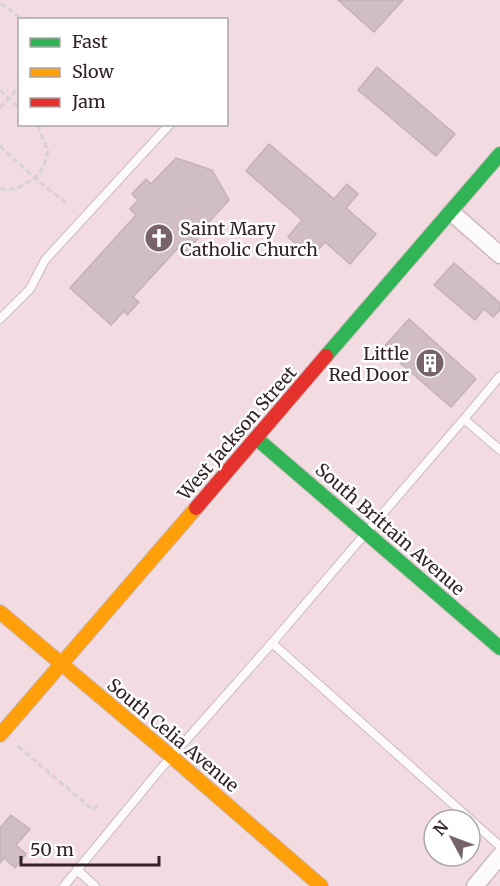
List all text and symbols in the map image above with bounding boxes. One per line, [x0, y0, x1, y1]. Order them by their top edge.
legend [18, 18, 228, 126]
text: Fast [72, 30, 108, 53]
text: Slow [72, 60, 115, 83]
text: Jam [71, 90, 106, 113]
place label: Saint Mary Catholic Church [180, 217, 318, 261]
church icon: Saint Mary Catholic Church [143, 222, 175, 254]
place label: Little Red Door [328, 342, 409, 386]
building icon: Little Red Door [414, 347, 446, 379]
street label: West Jackson Street [172, 361, 301, 505]
street label: South Brittain Avenue [311, 458, 469, 600]
street label: South Celia Avenue [102, 673, 244, 797]
north arrow [422, 808, 482, 868]
text: N [429, 817, 453, 839]
scale bar [21, 829, 159, 867]
text: 50 m [30, 838, 74, 861]

